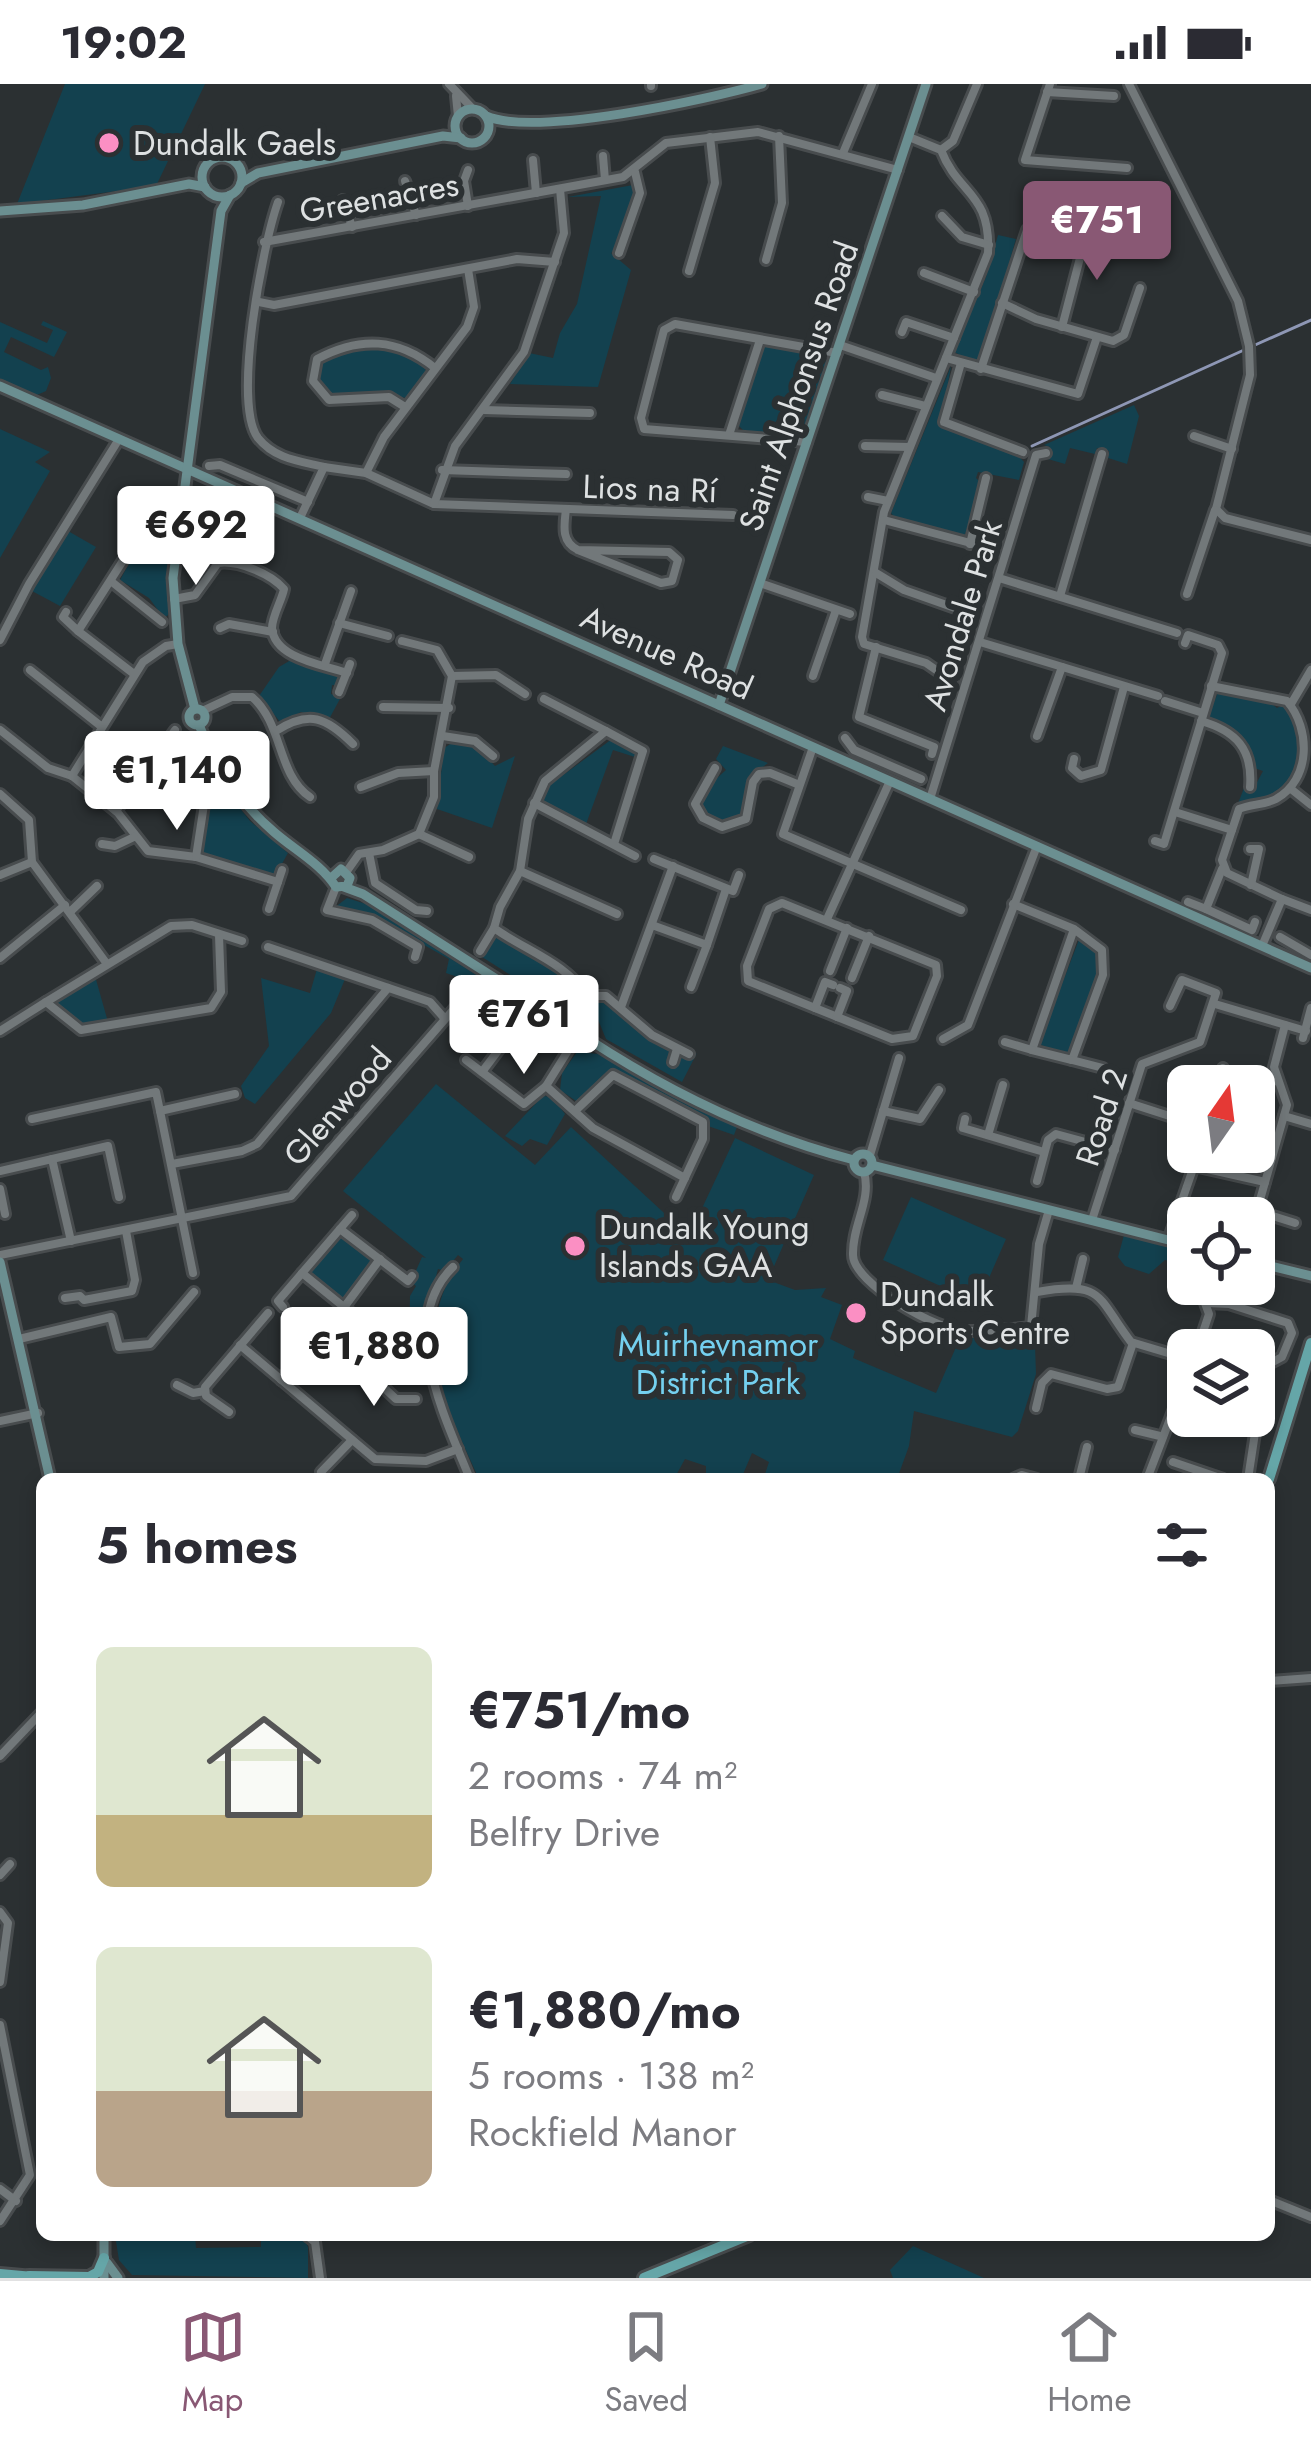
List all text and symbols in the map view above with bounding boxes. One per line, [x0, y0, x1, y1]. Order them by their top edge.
text: 19:02 [60, 10, 187, 75]
place label: Dundalk Gaels [133, 120, 336, 167]
marker: Dundalk Gaels [96, 130, 122, 156]
street label: Greenacres [296, 160, 462, 235]
pin: €751 [1026, 181, 1168, 283]
text: €751 [1050, 191, 1144, 248]
street label: Saint Alphonsus Road [727, 235, 870, 537]
street label: Lios na Rí [582, 463, 720, 514]
pin: €692 [125, 486, 267, 588]
text: €692 [144, 496, 248, 553]
street label: Avondale Park [911, 513, 1014, 716]
street label: Avenue Road [573, 594, 760, 711]
pin: €1,140 [79, 731, 275, 833]
text: €1,140 [112, 741, 242, 798]
pin: €761 [453, 975, 595, 1077]
text: €761 [476, 985, 572, 1042]
street label: Glenwood [272, 1037, 402, 1176]
street label: Road 2 [1064, 1062, 1139, 1172]
north arrow [1167, 1065, 1275, 1173]
map controls [1167, 1065, 1275, 1437]
button: locate [1167, 1197, 1275, 1305]
place label: Dundalk Young Islands GAA [599, 1204, 809, 1289]
marker: Dundalk Young Islands GAA [562, 1233, 588, 1259]
place label: Dundalk Sports Centre [880, 1271, 1070, 1356]
marker: Dundalk Sports Centre [843, 1300, 869, 1326]
pin: €1,880 [276, 1307, 472, 1409]
text: €1,880 [308, 1317, 440, 1374]
park label: Muirhevnamor District Park [618, 1321, 819, 1406]
button: layers [1167, 1329, 1275, 1437]
text: 5 homes [96, 1508, 298, 1582]
icon: filters [1149, 1512, 1215, 1578]
text: €751/mo [468, 1673, 690, 1747]
icon: home [192, 1695, 336, 1839]
text: 2 rooms · 74 m² [468, 1747, 737, 1804]
text: Belfry Drive [468, 1804, 660, 1861]
text: €1,880/mo [468, 1973, 741, 2047]
icon: home [192, 1995, 336, 2139]
text: 5 rooms · 138 m² [468, 2047, 754, 2104]
text: Rockfield Manor [468, 2104, 737, 2161]
tab: Map [180, 2304, 246, 2423]
tab: Saved [605, 2304, 688, 2423]
tab: Home [1047, 2304, 1131, 2423]

